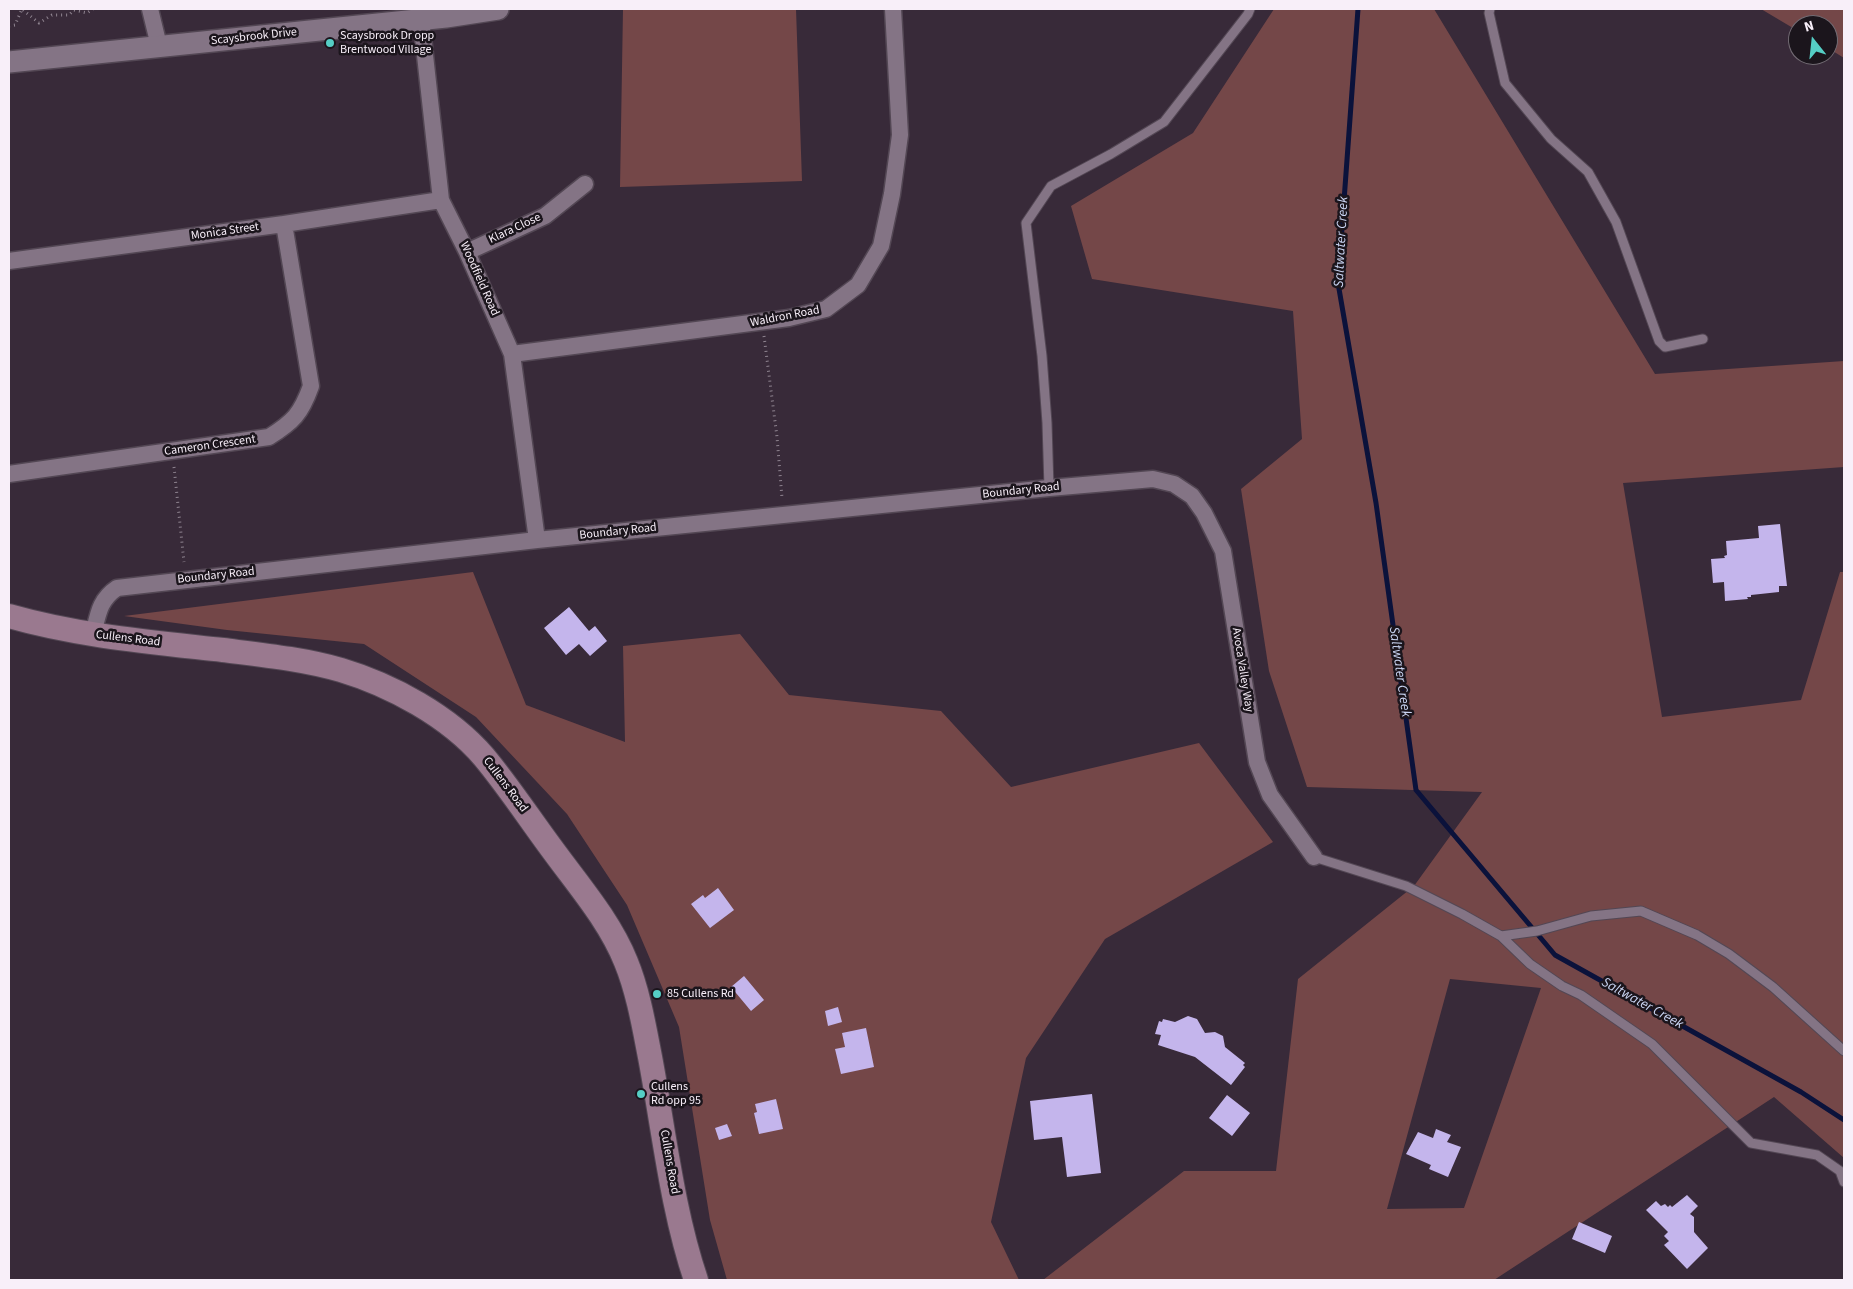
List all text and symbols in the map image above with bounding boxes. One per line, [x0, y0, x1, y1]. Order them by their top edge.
north arrow [1788, 15, 1838, 65]
text: N [1802, 16, 1816, 37]
street label: Scaysbrook Drive [210, 25, 298, 49]
place label: Scaysbrook Dr opp Brentwood Village [340, 29, 434, 57]
marker: Scaysbrook Dr opp Brentwood Village [324, 37, 336, 49]
water label: Saltwater Creek [1331, 196, 1353, 288]
street label: Klara Close [487, 211, 543, 247]
street label: Monica Street [190, 220, 260, 244]
street label: Woodfield Road [456, 240, 502, 318]
street label: Waldron Road [749, 303, 821, 331]
street label: Cameron Crescent [163, 432, 257, 460]
street label: Boundary Road [982, 480, 1060, 502]
street label: Boundary Road [579, 521, 657, 543]
street label: Boundary Road [177, 565, 255, 587]
water label: Saltwater Creek [1384, 626, 1414, 718]
street label: Avoca Valley Way [1228, 627, 1256, 713]
street label: Cullens Road [95, 628, 161, 650]
street label: Cullens Road [480, 755, 530, 815]
water label: Saltwater Creek [1598, 975, 1686, 1033]
place label: 85 Cullens Rd [667, 987, 734, 1001]
marker: 85 Cullens Rd [651, 988, 663, 1000]
place label: Cullens Rd opp 95 [651, 1080, 701, 1108]
marker: Cullens Rd opp 95 [635, 1088, 647, 1100]
street label: Cullens Road [656, 1129, 682, 1195]

